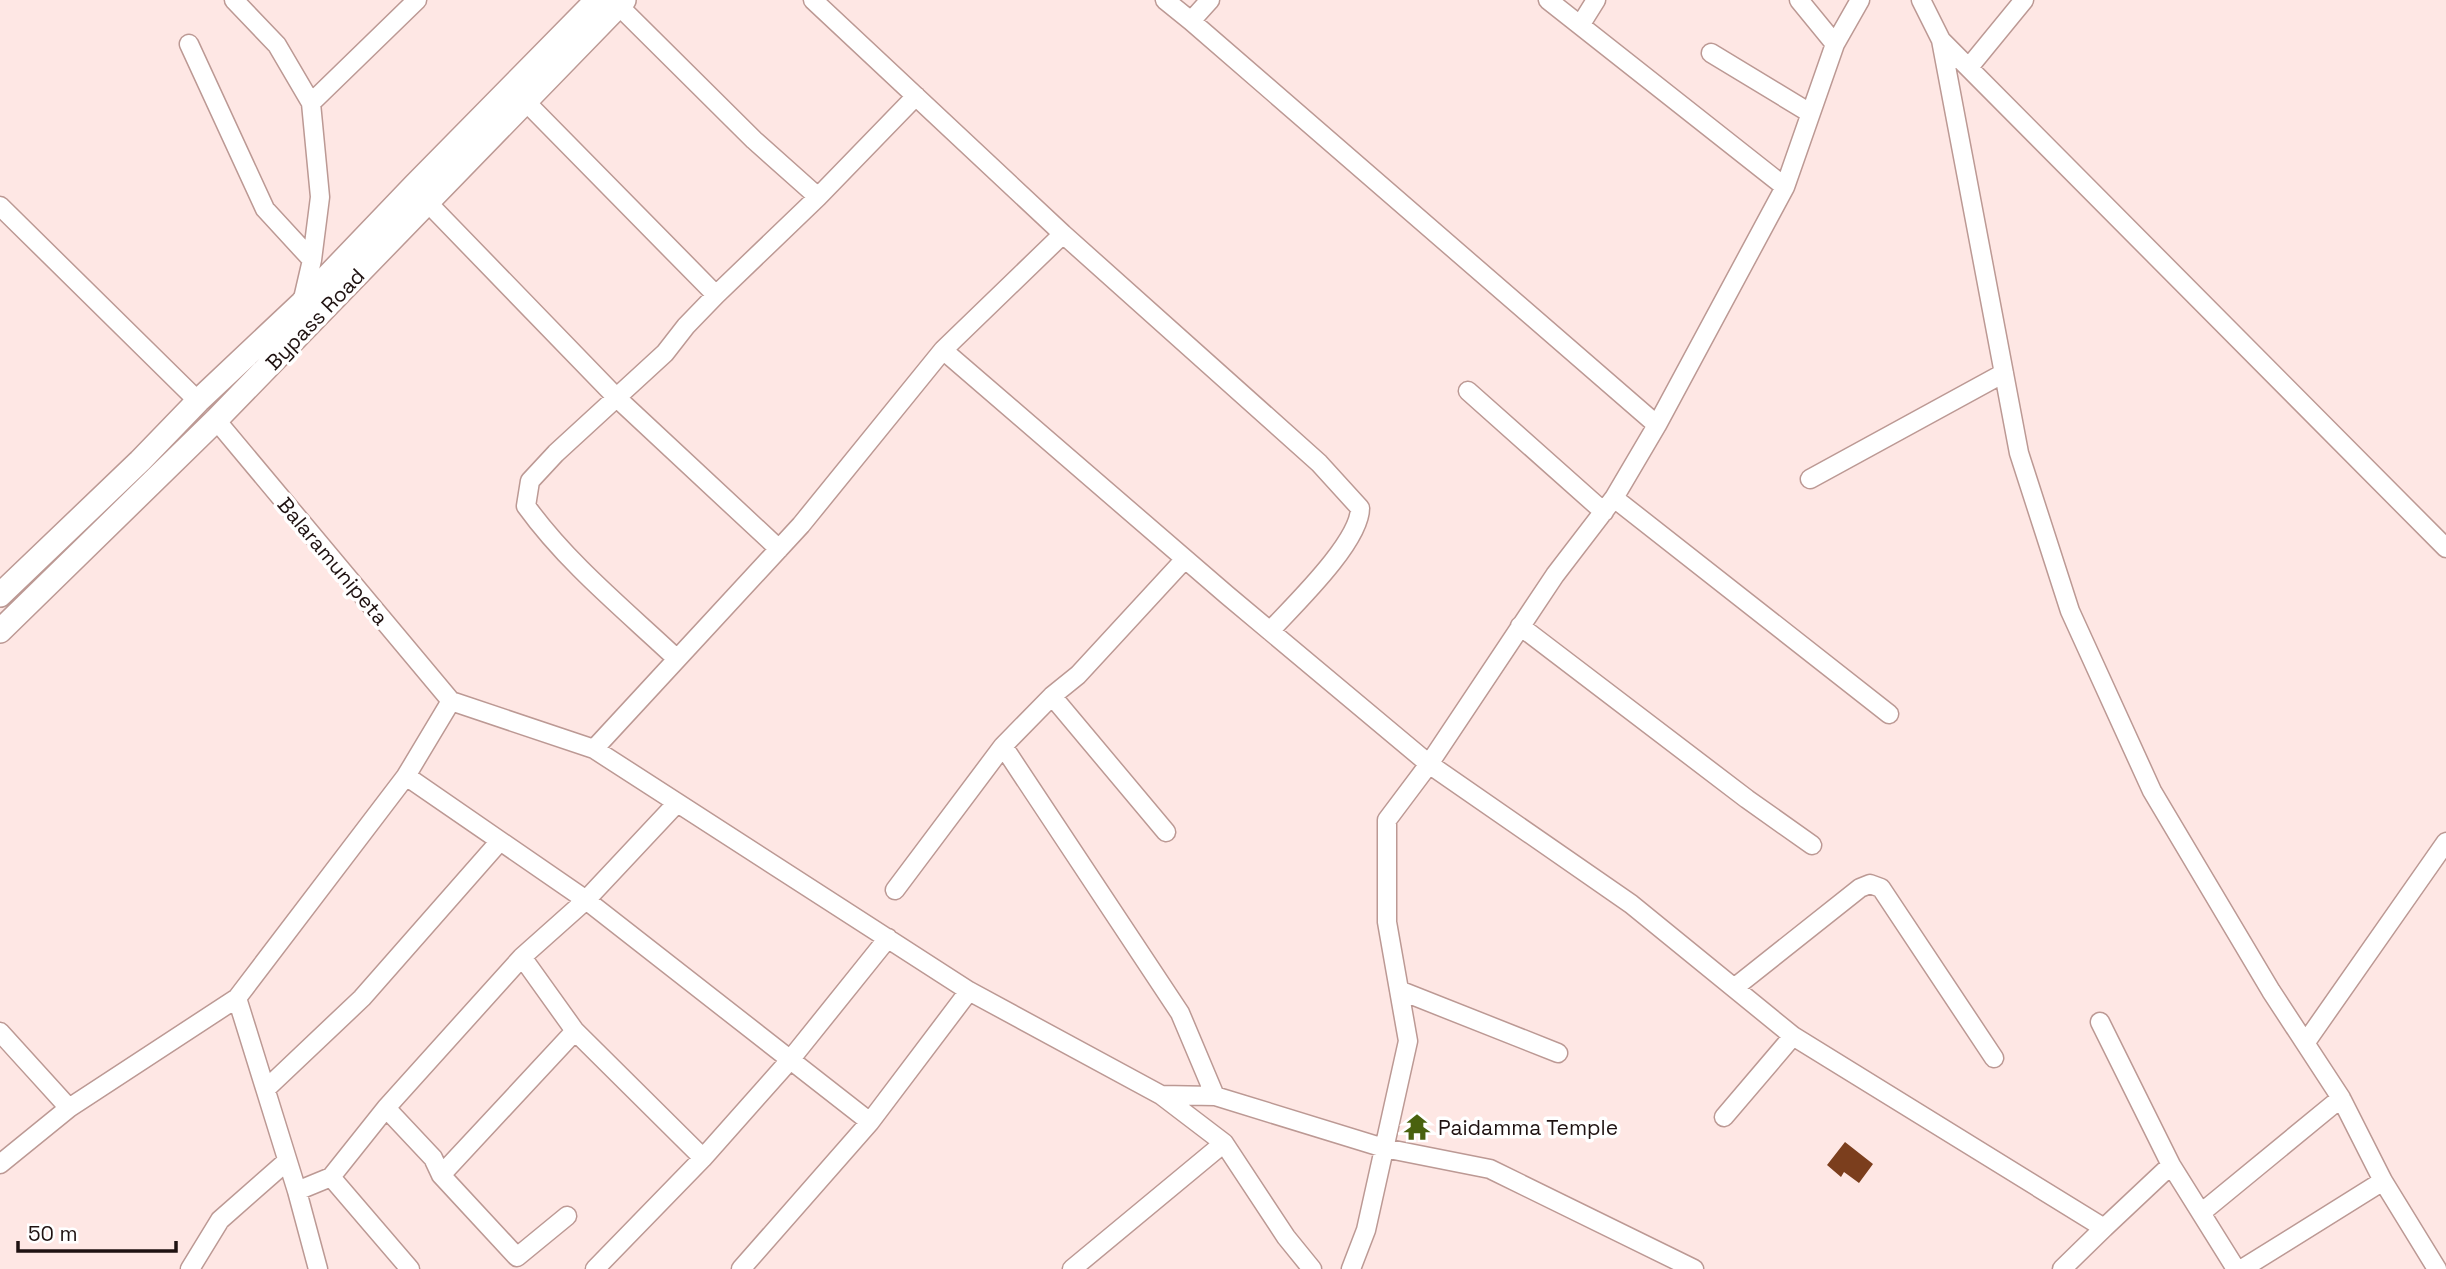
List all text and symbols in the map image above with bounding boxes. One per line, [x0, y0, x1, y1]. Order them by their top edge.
street label: Bypass Road [260, 262, 370, 376]
street label: Balaramunipeta [272, 491, 394, 631]
temple icon: Paidamma Temple [1402, 1112, 1432, 1142]
place label: Paidamma Temple [1438, 1114, 1618, 1141]
scale bar [18, 1210, 175, 1254]
text: 50 m [28, 1220, 78, 1247]

